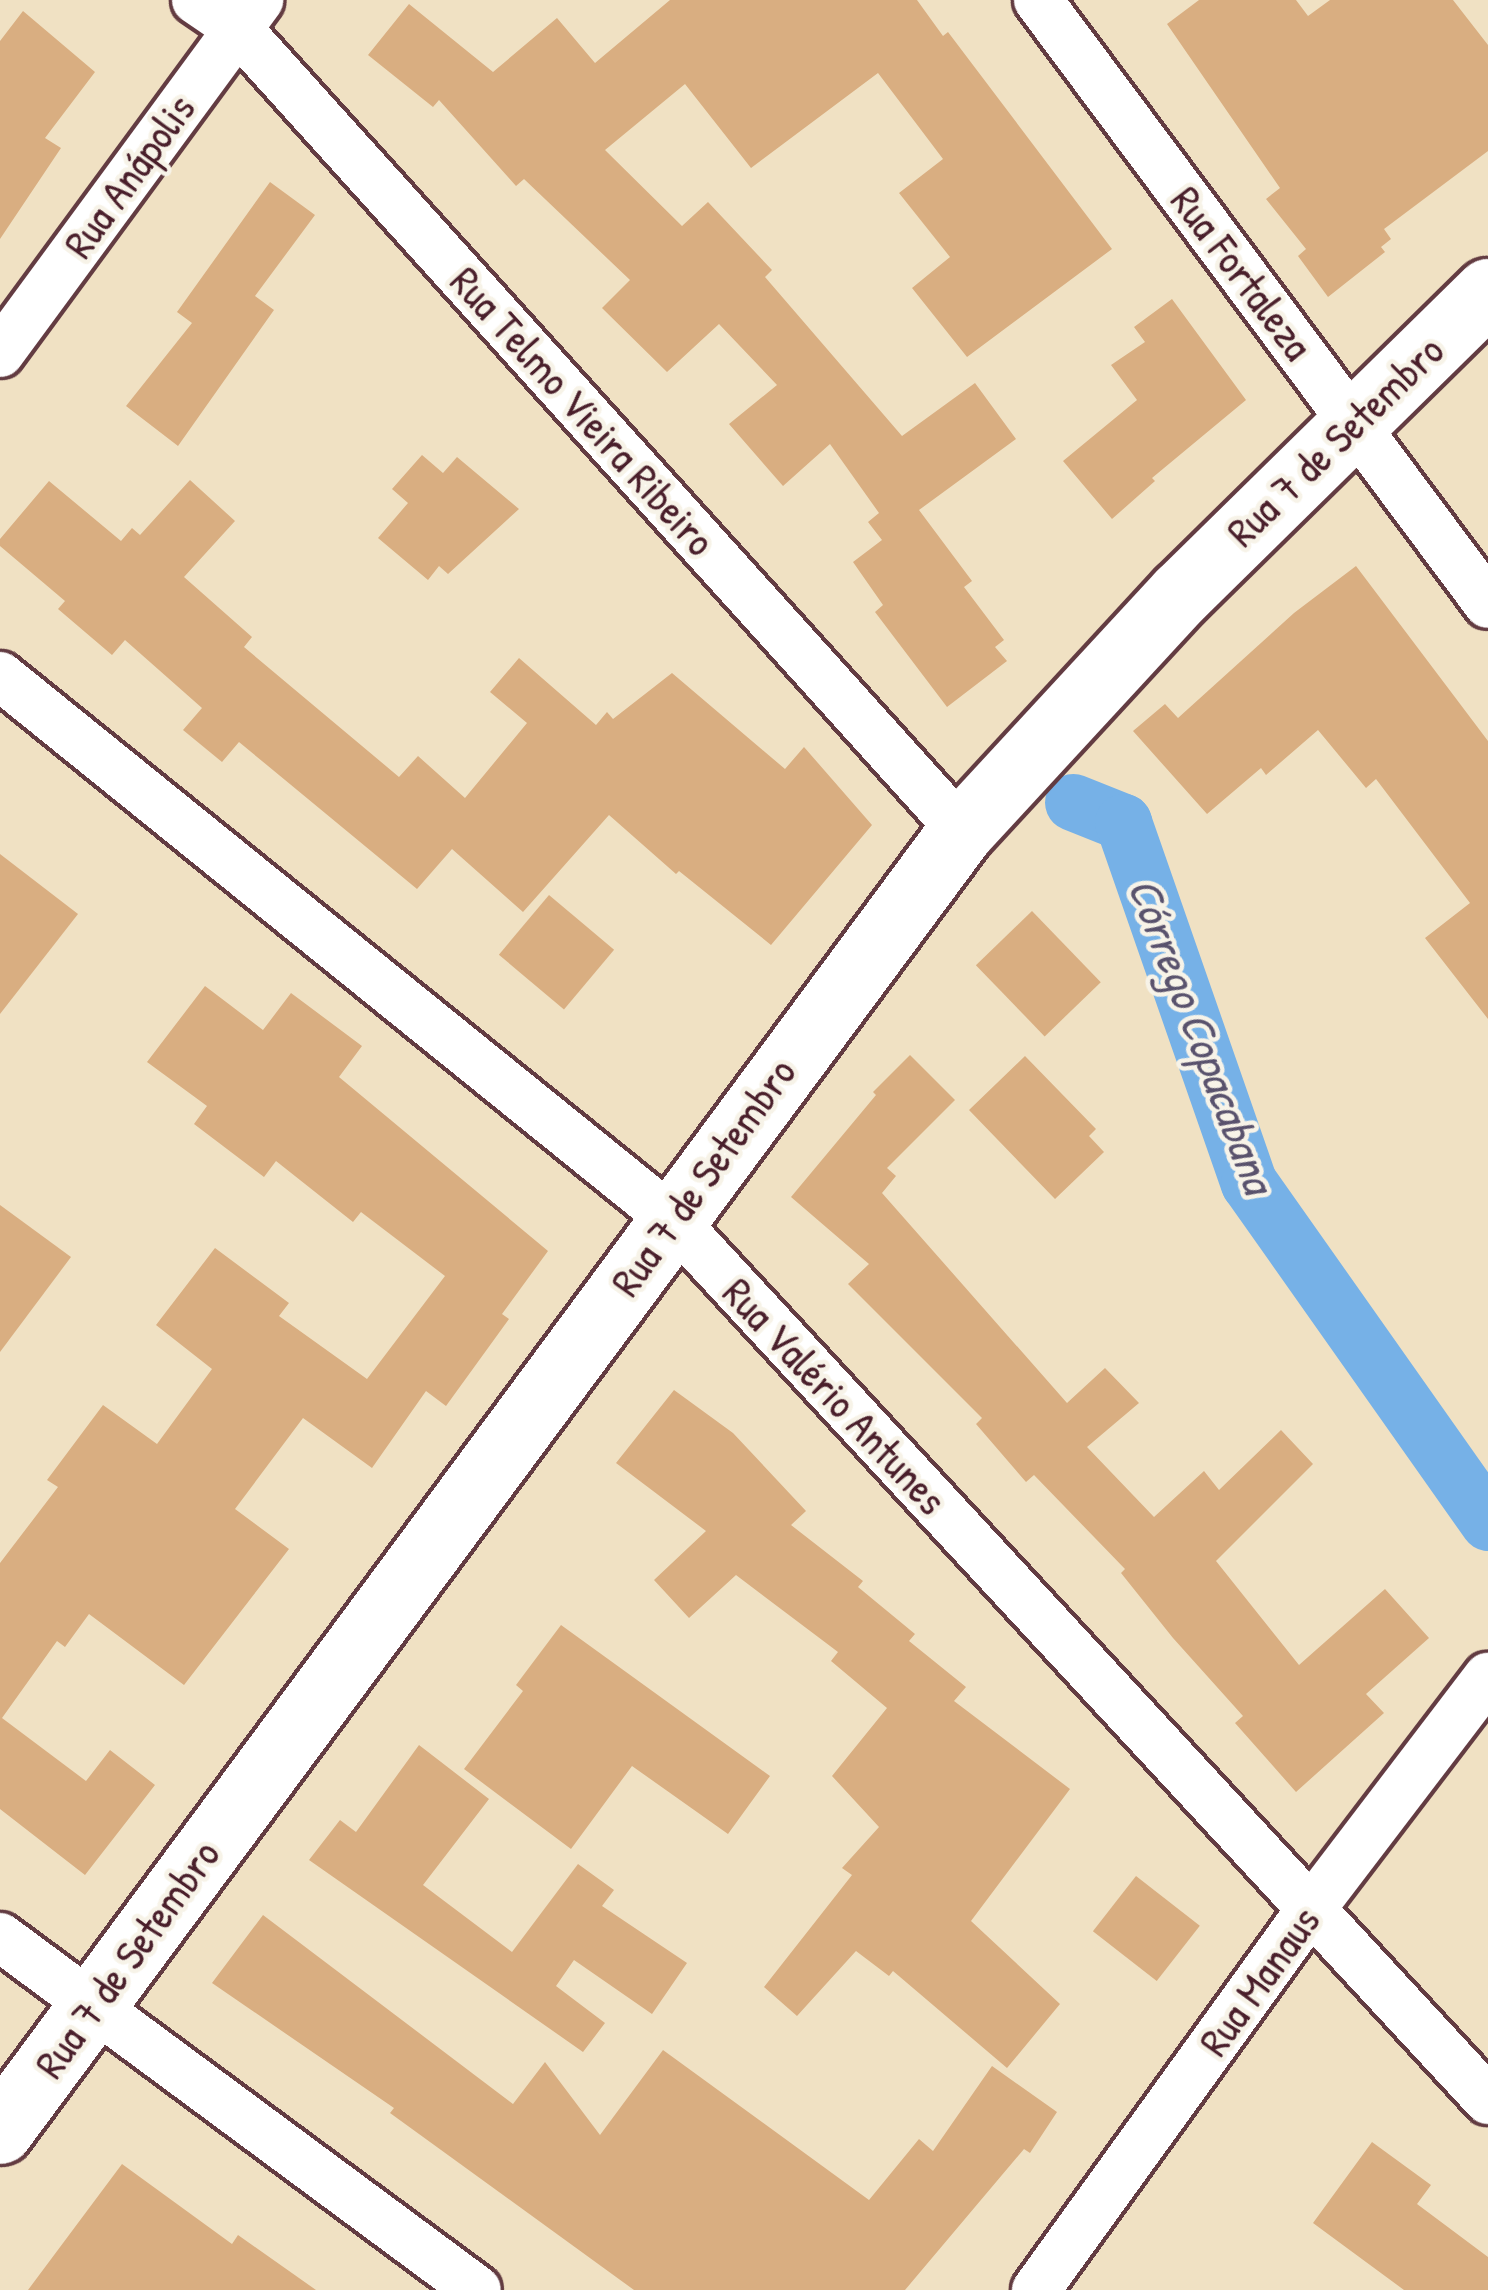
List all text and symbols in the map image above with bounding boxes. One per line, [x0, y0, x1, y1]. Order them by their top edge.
street label: Rua Anápolis [53, 84, 205, 268]
street label: Rua Fortaleza [1160, 176, 1324, 370]
street label: Rua Telmo Vieira Ribeiro [440, 256, 726, 566]
street label: Rua 7 de Setembro [1216, 325, 1454, 557]
water label: Córrego Copacabana [1117, 870, 1287, 1200]
street label: Rua 7 de Setembro [600, 1048, 806, 1306]
street label: Rua Valério Antunes [713, 1267, 957, 1525]
street label: Rua 7 de Setembro [24, 1830, 230, 2088]
street label: Rua Manaus [1188, 1897, 1330, 2065]

